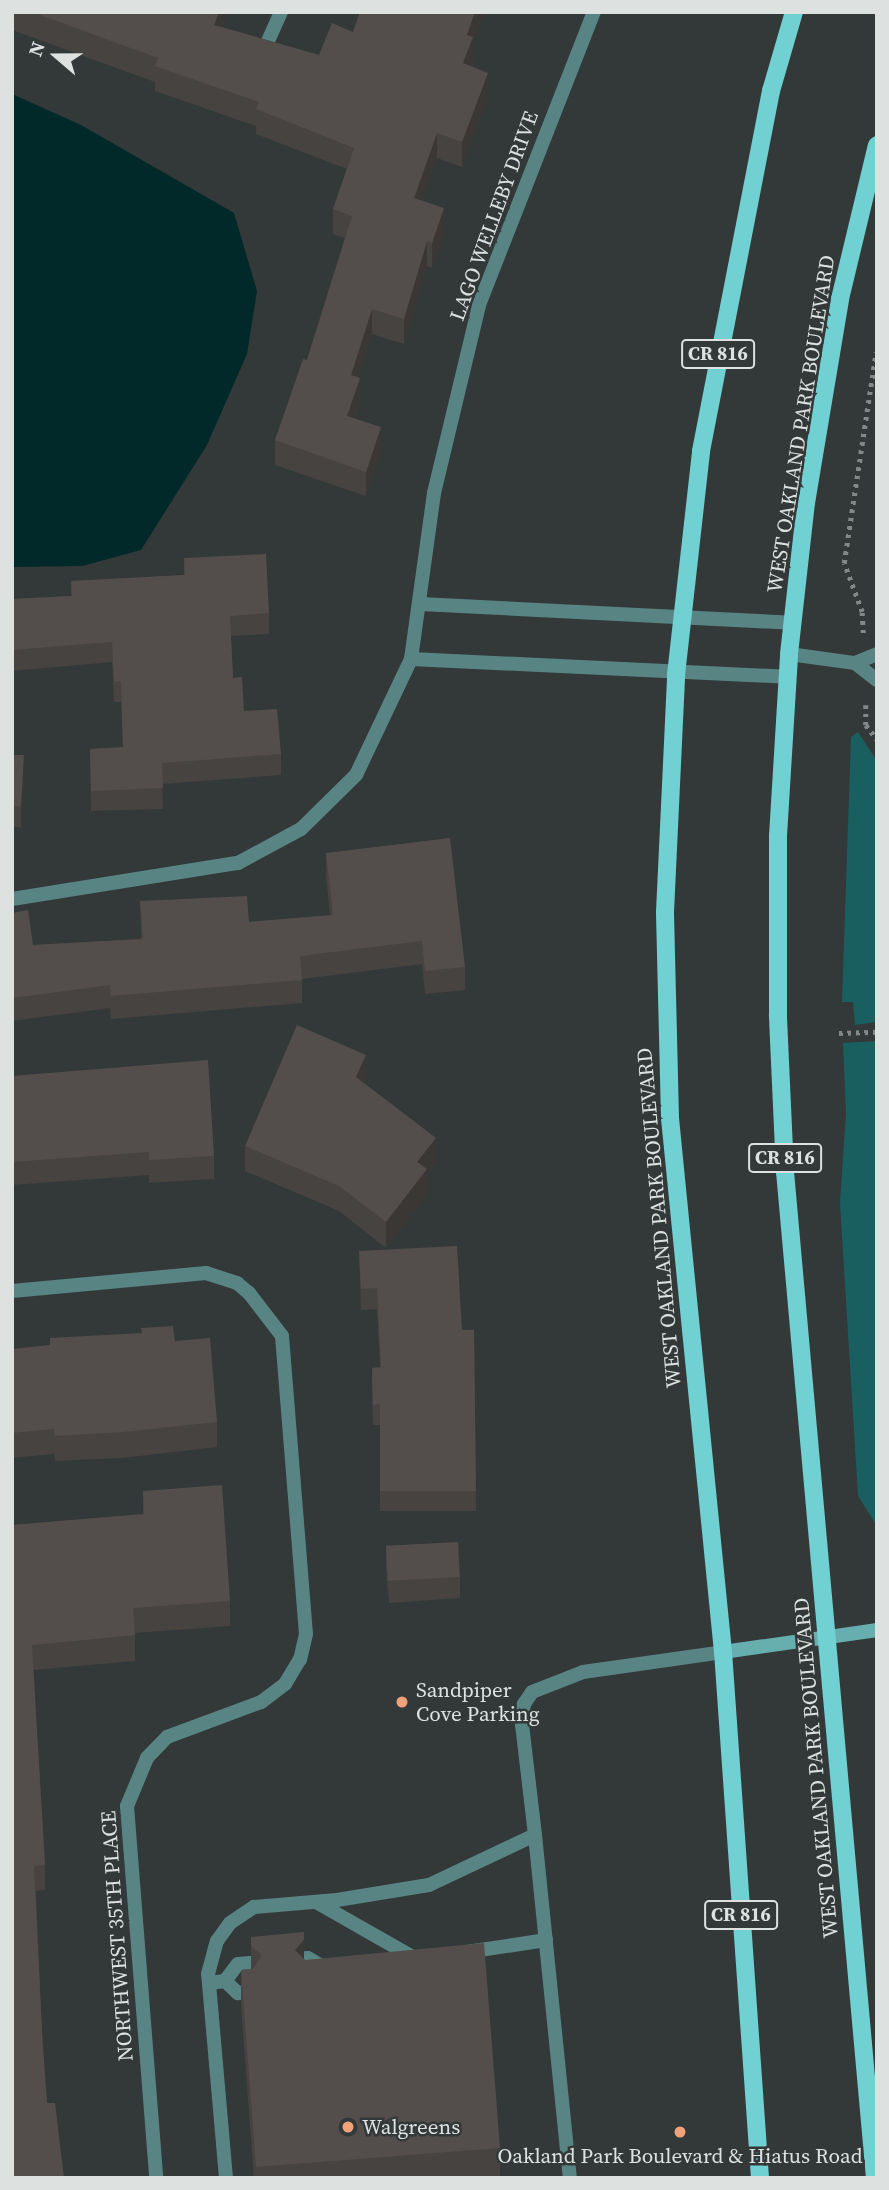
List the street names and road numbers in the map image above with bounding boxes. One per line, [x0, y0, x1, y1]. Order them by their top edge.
street label: LAGO WELLEBY DRIVE [444, 107, 544, 325]
street label: WEST OAKLAND PARK BOULEVARD [762, 253, 840, 595]
road number: CR 816 [680, 338, 756, 370]
street label: WEST OAKLAND PARK BOULEVARD [632, 1047, 686, 1389]
road number: CR 816 [746, 1142, 824, 1174]
street label: WEST OAKLAND PARK BOULEVARD [789, 1597, 843, 1939]
street label: NORTHWEST 35TH PLACE [96, 1810, 138, 2062]
road number: CR 816 [702, 1899, 780, 1930]

